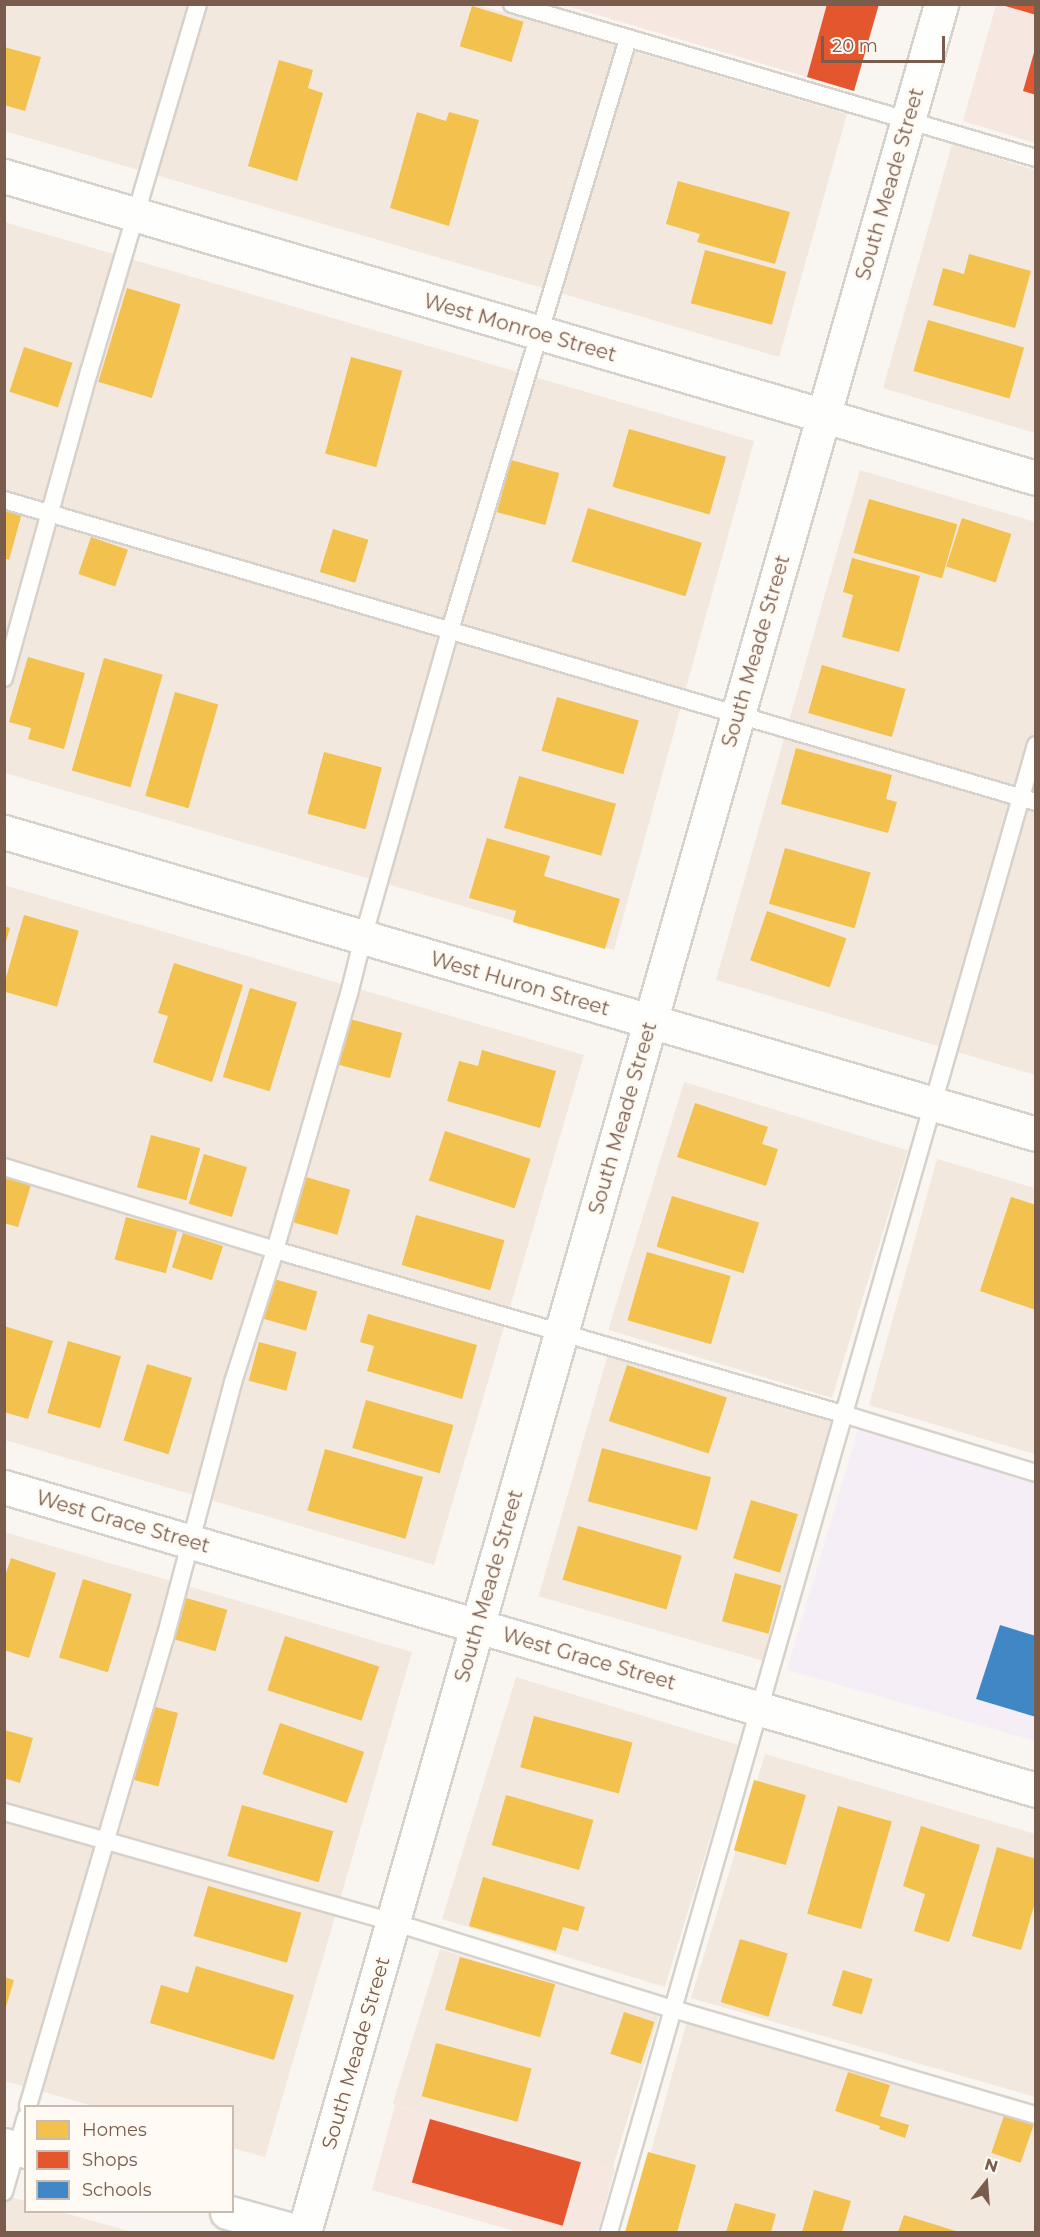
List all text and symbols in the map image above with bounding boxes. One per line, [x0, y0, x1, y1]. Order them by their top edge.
scale bar [824, 24, 948, 62]
text: 20 m [832, 35, 878, 57]
street label: South Meade Street [851, 85, 929, 283]
street label: West Monroe Street [421, 289, 619, 367]
street label: South Meade Street [717, 552, 795, 750]
street label: West Huron Street [428, 947, 612, 1021]
street label: South Meade Street [584, 1019, 662, 1217]
street label: West Grace Street [33, 1486, 213, 1558]
street label: South Meade Street [450, 1487, 528, 1685]
street label: West Grace Street [499, 1623, 679, 1695]
street label: South Meade Street [317, 1954, 395, 2152]
legend [24, 2105, 234, 2213]
text: Homes [82, 2119, 147, 2141]
text: Shops [82, 2149, 138, 2171]
north arrow [956, 2153, 1016, 2213]
text: N [982, 2154, 1000, 2176]
text: Schools [82, 2179, 151, 2201]

